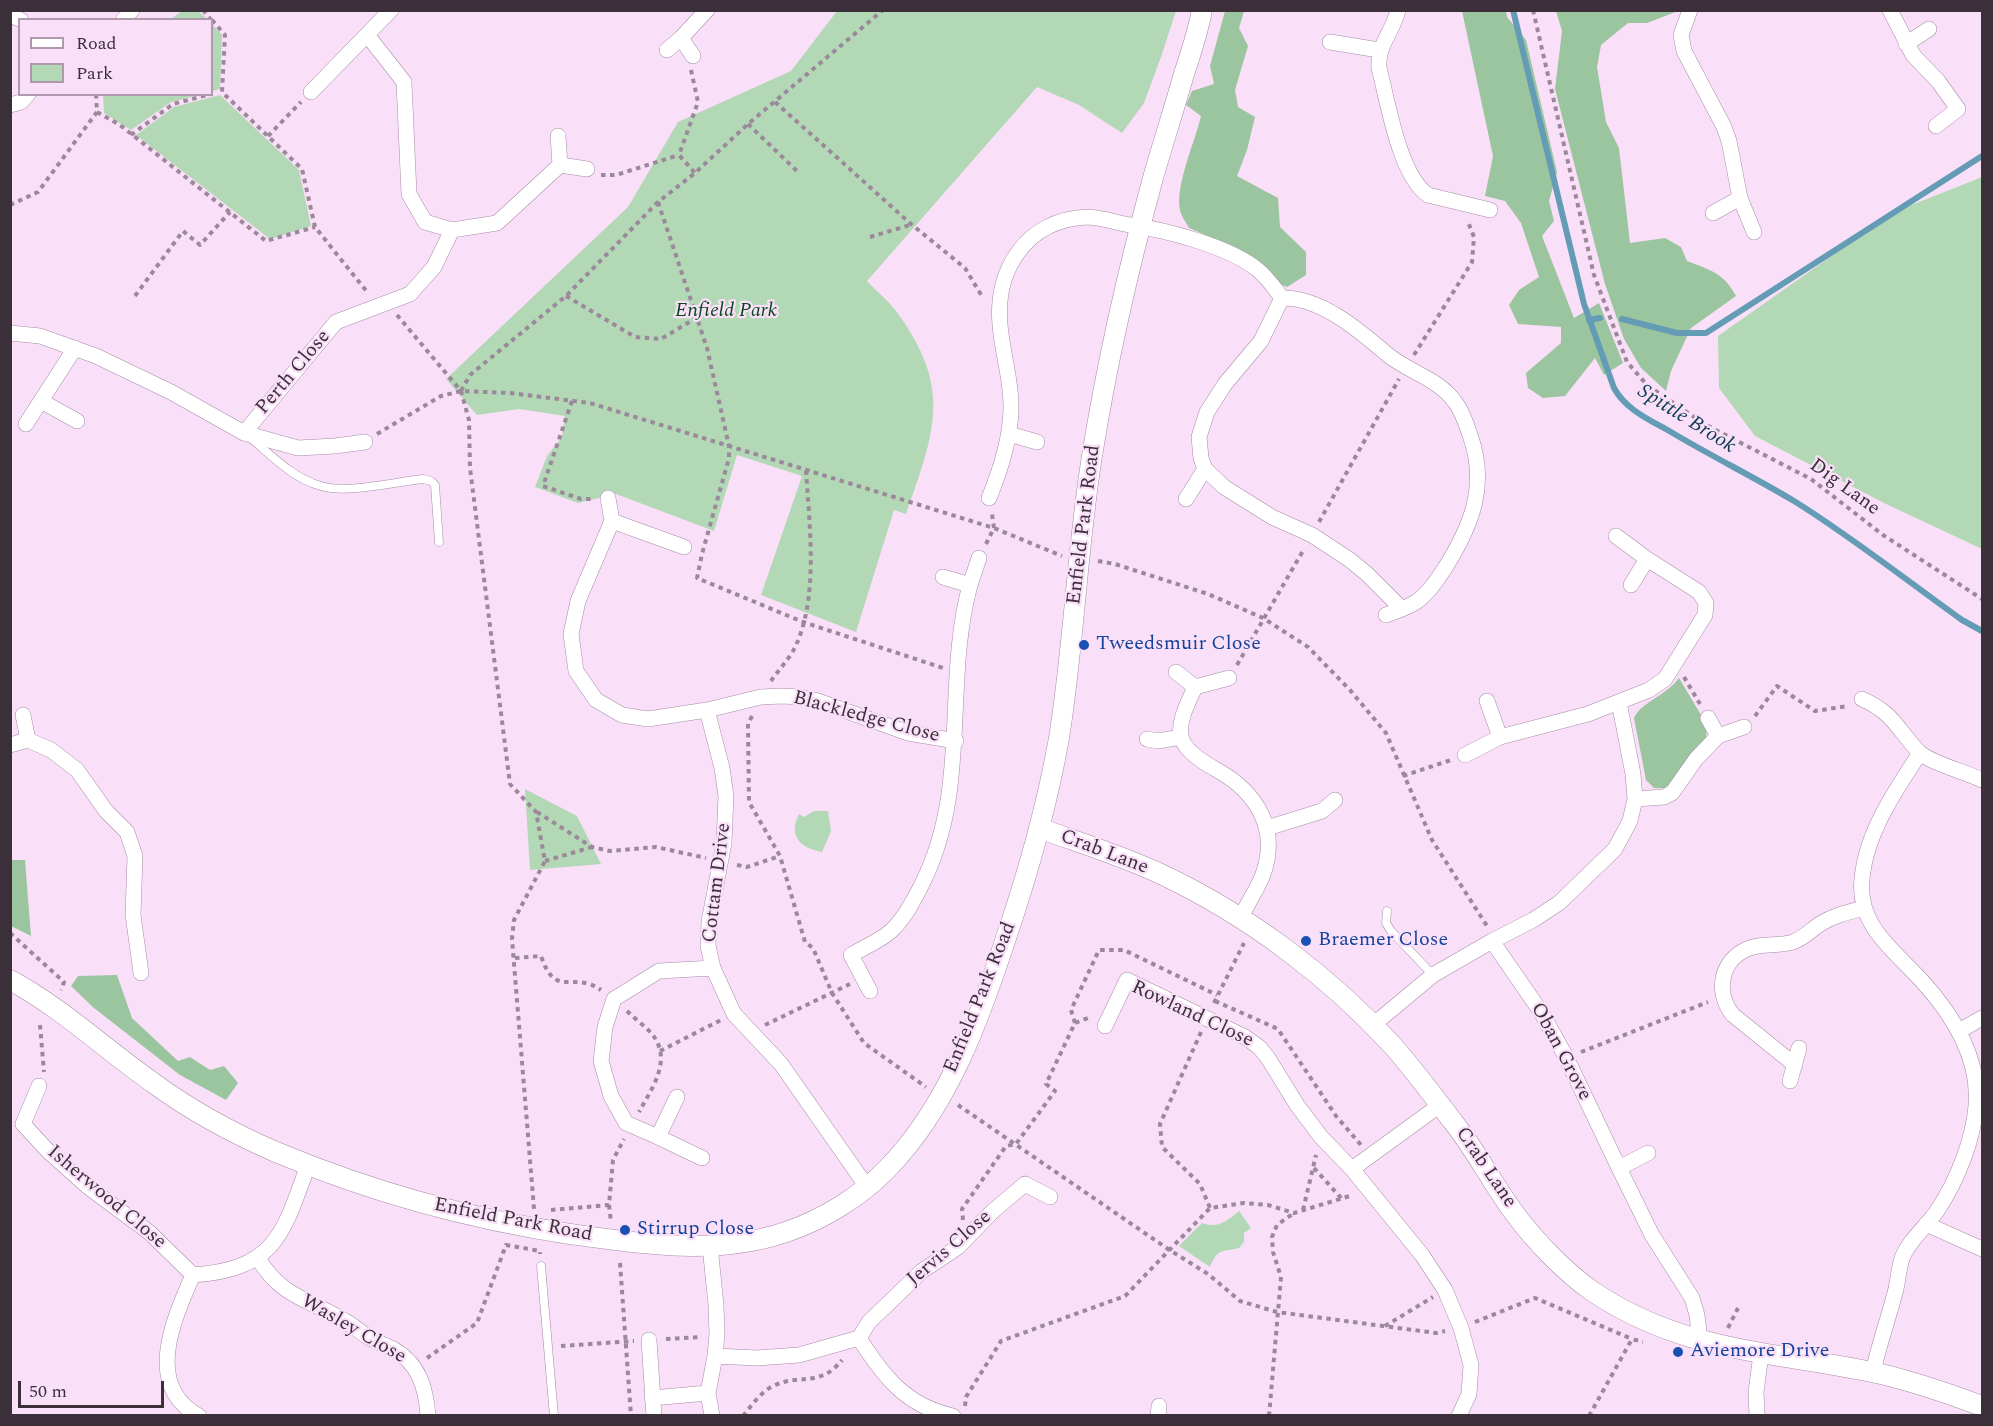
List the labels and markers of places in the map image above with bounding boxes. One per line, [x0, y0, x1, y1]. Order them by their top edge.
place label: Tweedsmuir Close [1096, 633, 1261, 657]
marker: Tweedsmuir Close [1077, 638, 1091, 652]
place label: Braemer Close [1318, 929, 1448, 953]
marker: Braemer Close [1299, 934, 1313, 948]
place label: Stirrup Close [637, 1218, 754, 1242]
marker: Stirrup Close [618, 1223, 632, 1237]
place label: Aviemore Drive [1690, 1340, 1829, 1364]
marker: Aviemore Drive [1671, 1345, 1685, 1359]

